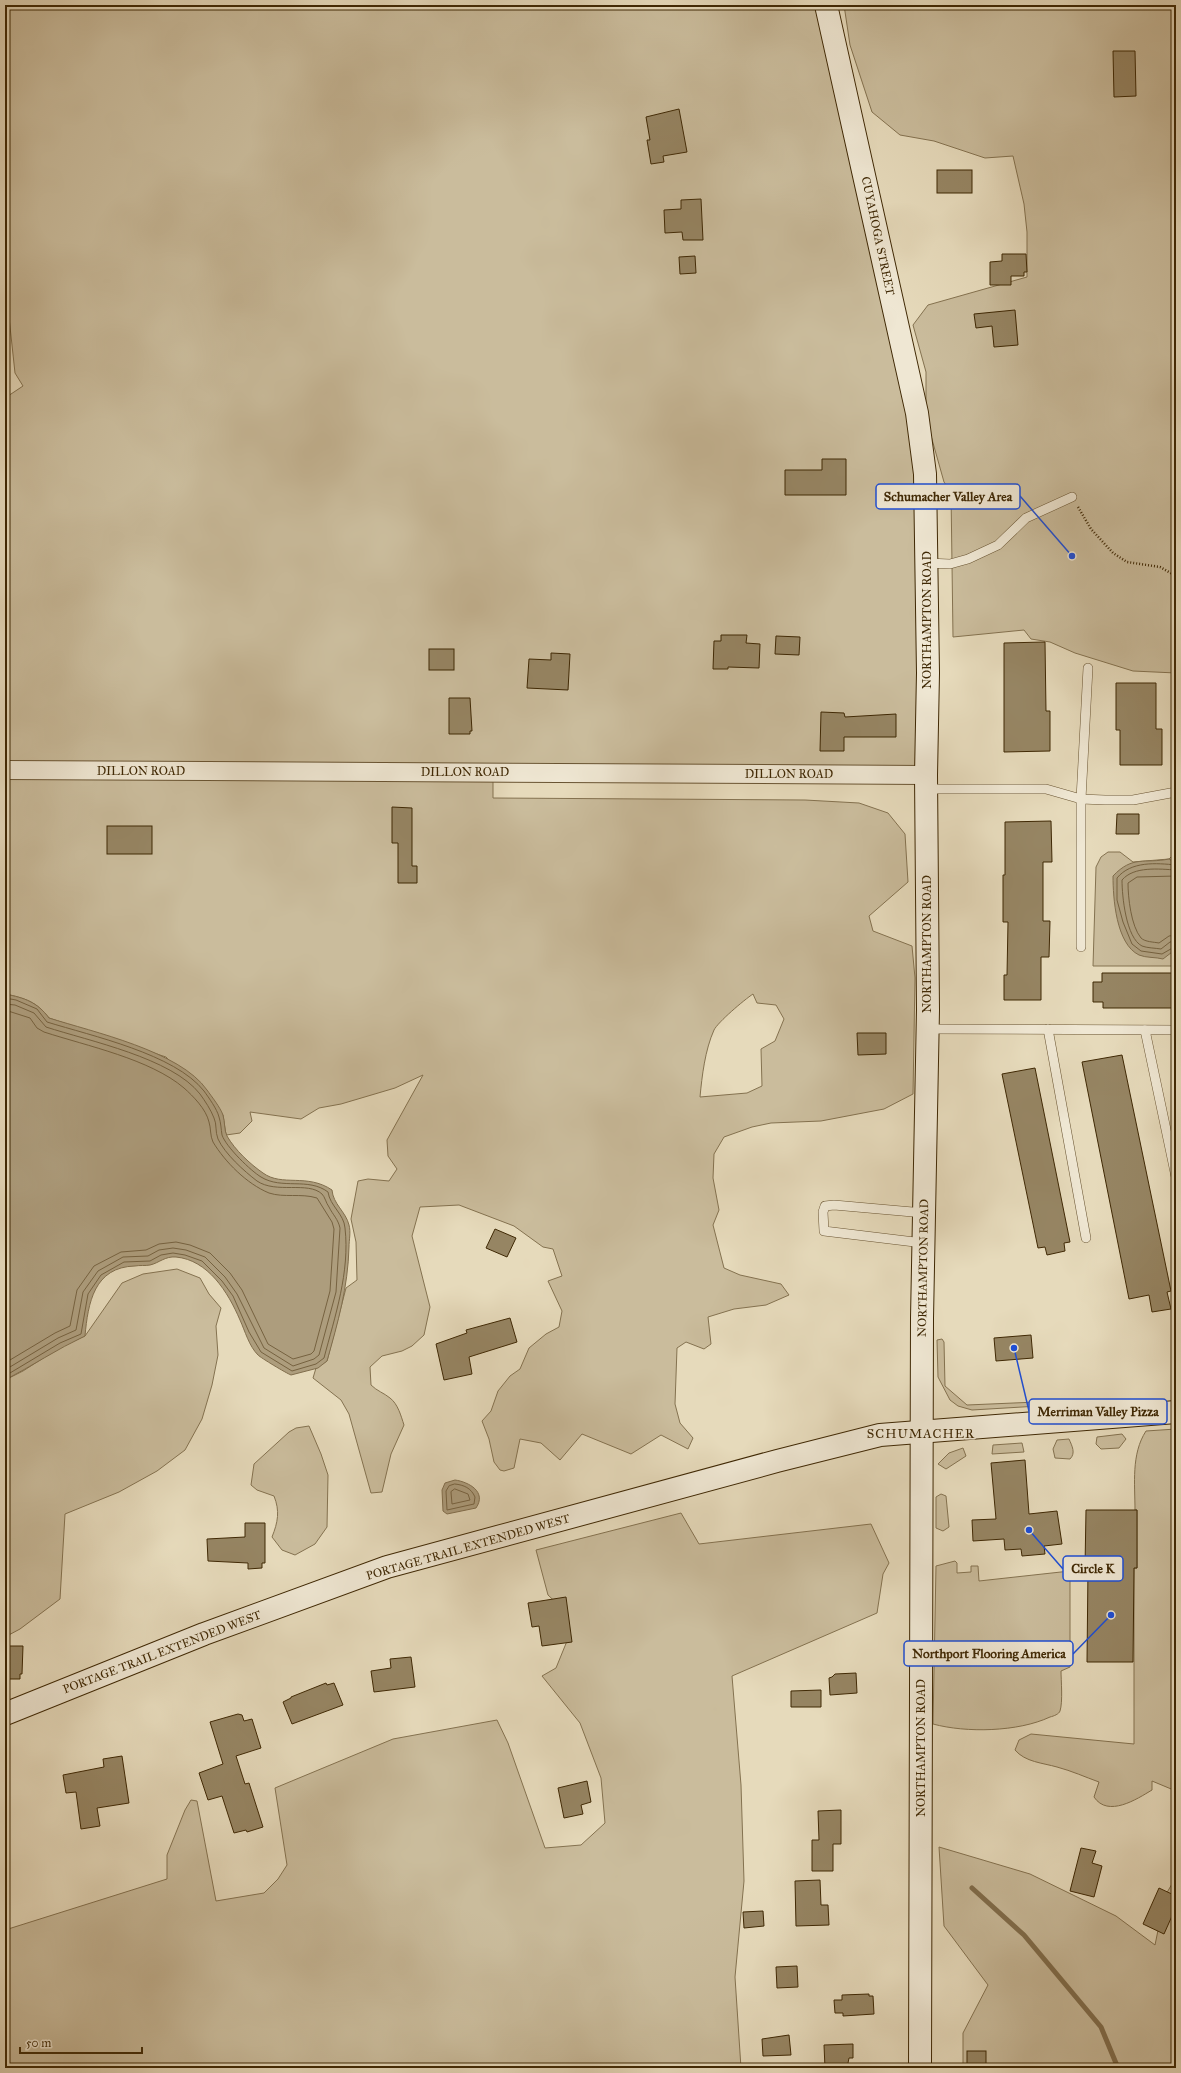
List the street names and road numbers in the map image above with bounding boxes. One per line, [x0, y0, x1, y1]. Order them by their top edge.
street label: CUYAHOGA STREET [859, 175, 897, 297]
street label: NORTHAMPTON ROAD [920, 551, 934, 689]
street label: DILLON ROAD [97, 764, 185, 778]
street label: DILLON ROAD [421, 765, 509, 779]
street label: DILLON ROAD [745, 767, 833, 781]
street label: NORTHAMPTON ROAD [920, 875, 934, 1013]
street label: NORTHAMPTON ROAD [915, 1199, 931, 1337]
street label: PORTAGE TRAIL EXTENDED WEST [365, 1511, 571, 1583]
street label: PORTAGE TRAIL EXTENDED WEST [61, 1608, 263, 1696]
street label: NORTHAMPTON ROAD [914, 1679, 928, 1817]

